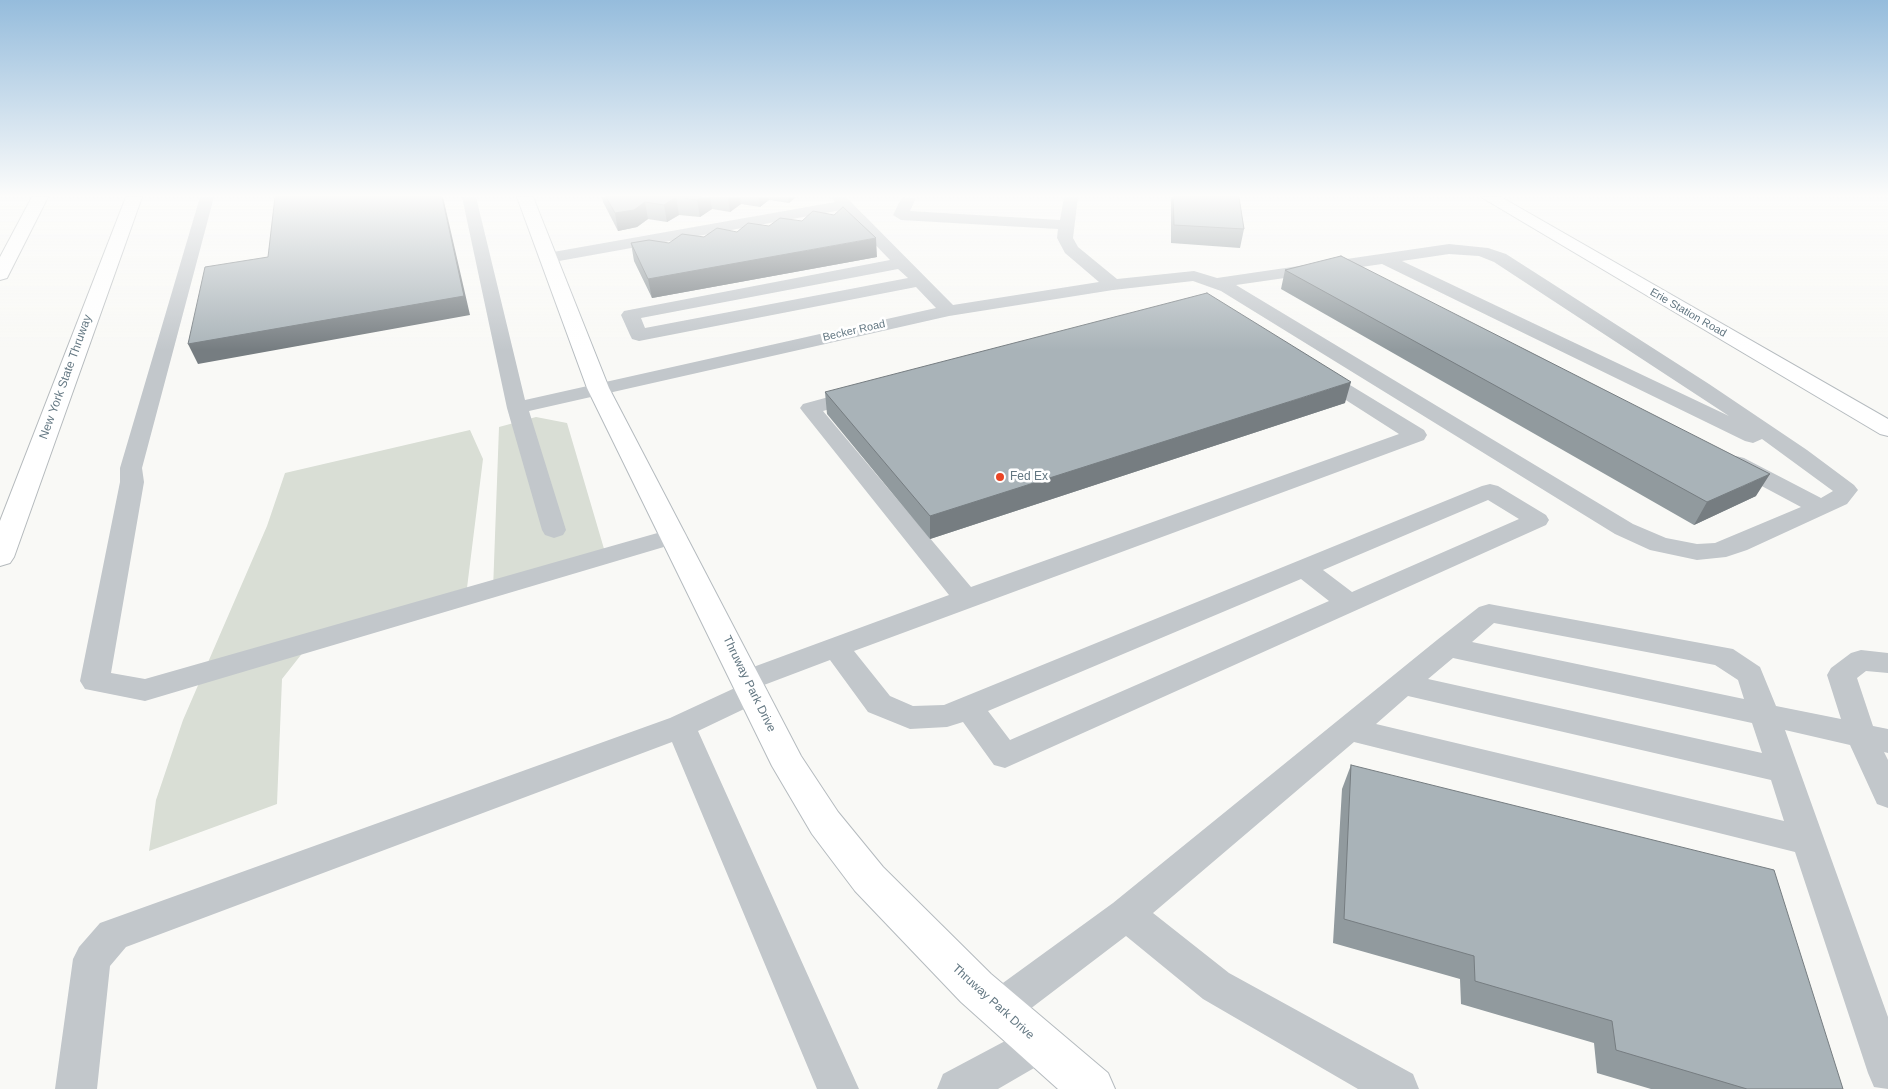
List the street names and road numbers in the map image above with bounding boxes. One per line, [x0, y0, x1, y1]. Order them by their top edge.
street label: Erie Station Road [1647, 286, 1729, 340]
street label: New York State Thruway [37, 313, 95, 441]
street label: Becker Road [822, 317, 886, 345]
street label: Thruway Park Drive [719, 633, 779, 735]
street label: Thruway Park Drive [949, 961, 1037, 1043]

